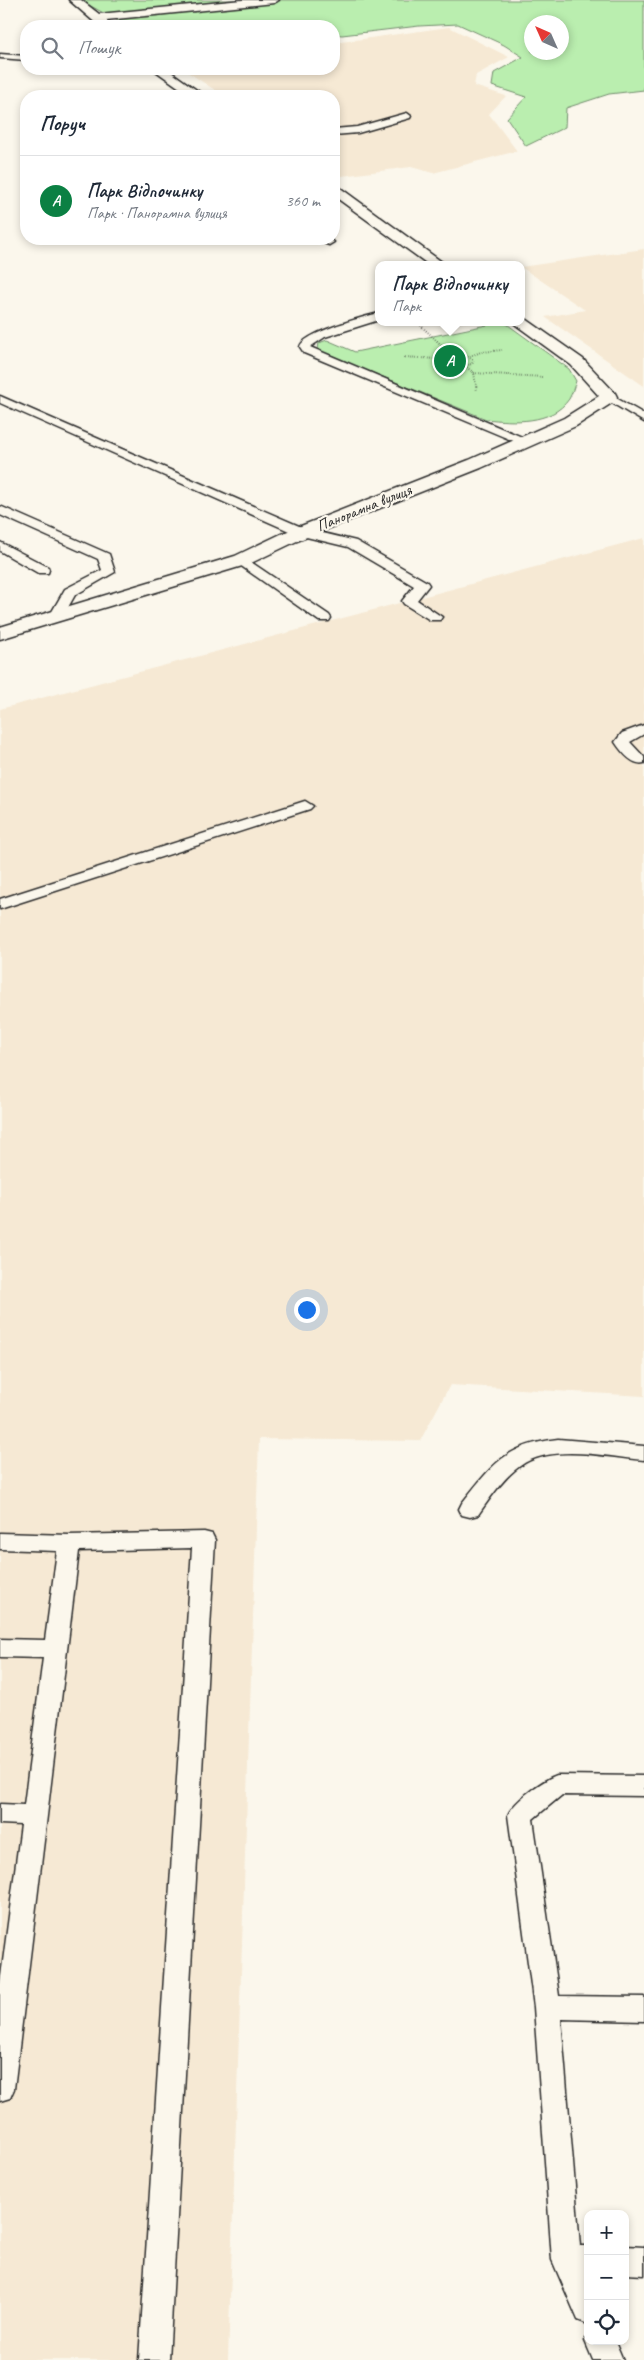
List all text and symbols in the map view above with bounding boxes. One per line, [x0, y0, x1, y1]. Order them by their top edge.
north arrow [524, 15, 569, 60]
search box [20, 20, 340, 75]
icon: search [38, 34, 66, 62]
text: Пошук [78, 36, 120, 60]
text: Поруч [40, 110, 85, 136]
text: Парк Відпочинку [87, 179, 202, 203]
text: A [52, 191, 60, 211]
text: 360 m [286, 191, 320, 211]
text: Парк · Панорамна вулиця [87, 203, 227, 223]
popup [375, 261, 525, 326]
text: Парк Відпочинку [392, 272, 508, 296]
text: Парк [392, 296, 421, 316]
pin: A [434, 342, 466, 380]
street label: Панорамна вулиця [314, 479, 416, 536]
your location [294, 1297, 320, 1323]
map controls [584, 2210, 629, 2345]
button: + [584, 2210, 629, 2255]
button: − [584, 2255, 629, 2300]
button: locate [584, 2300, 629, 2345]

